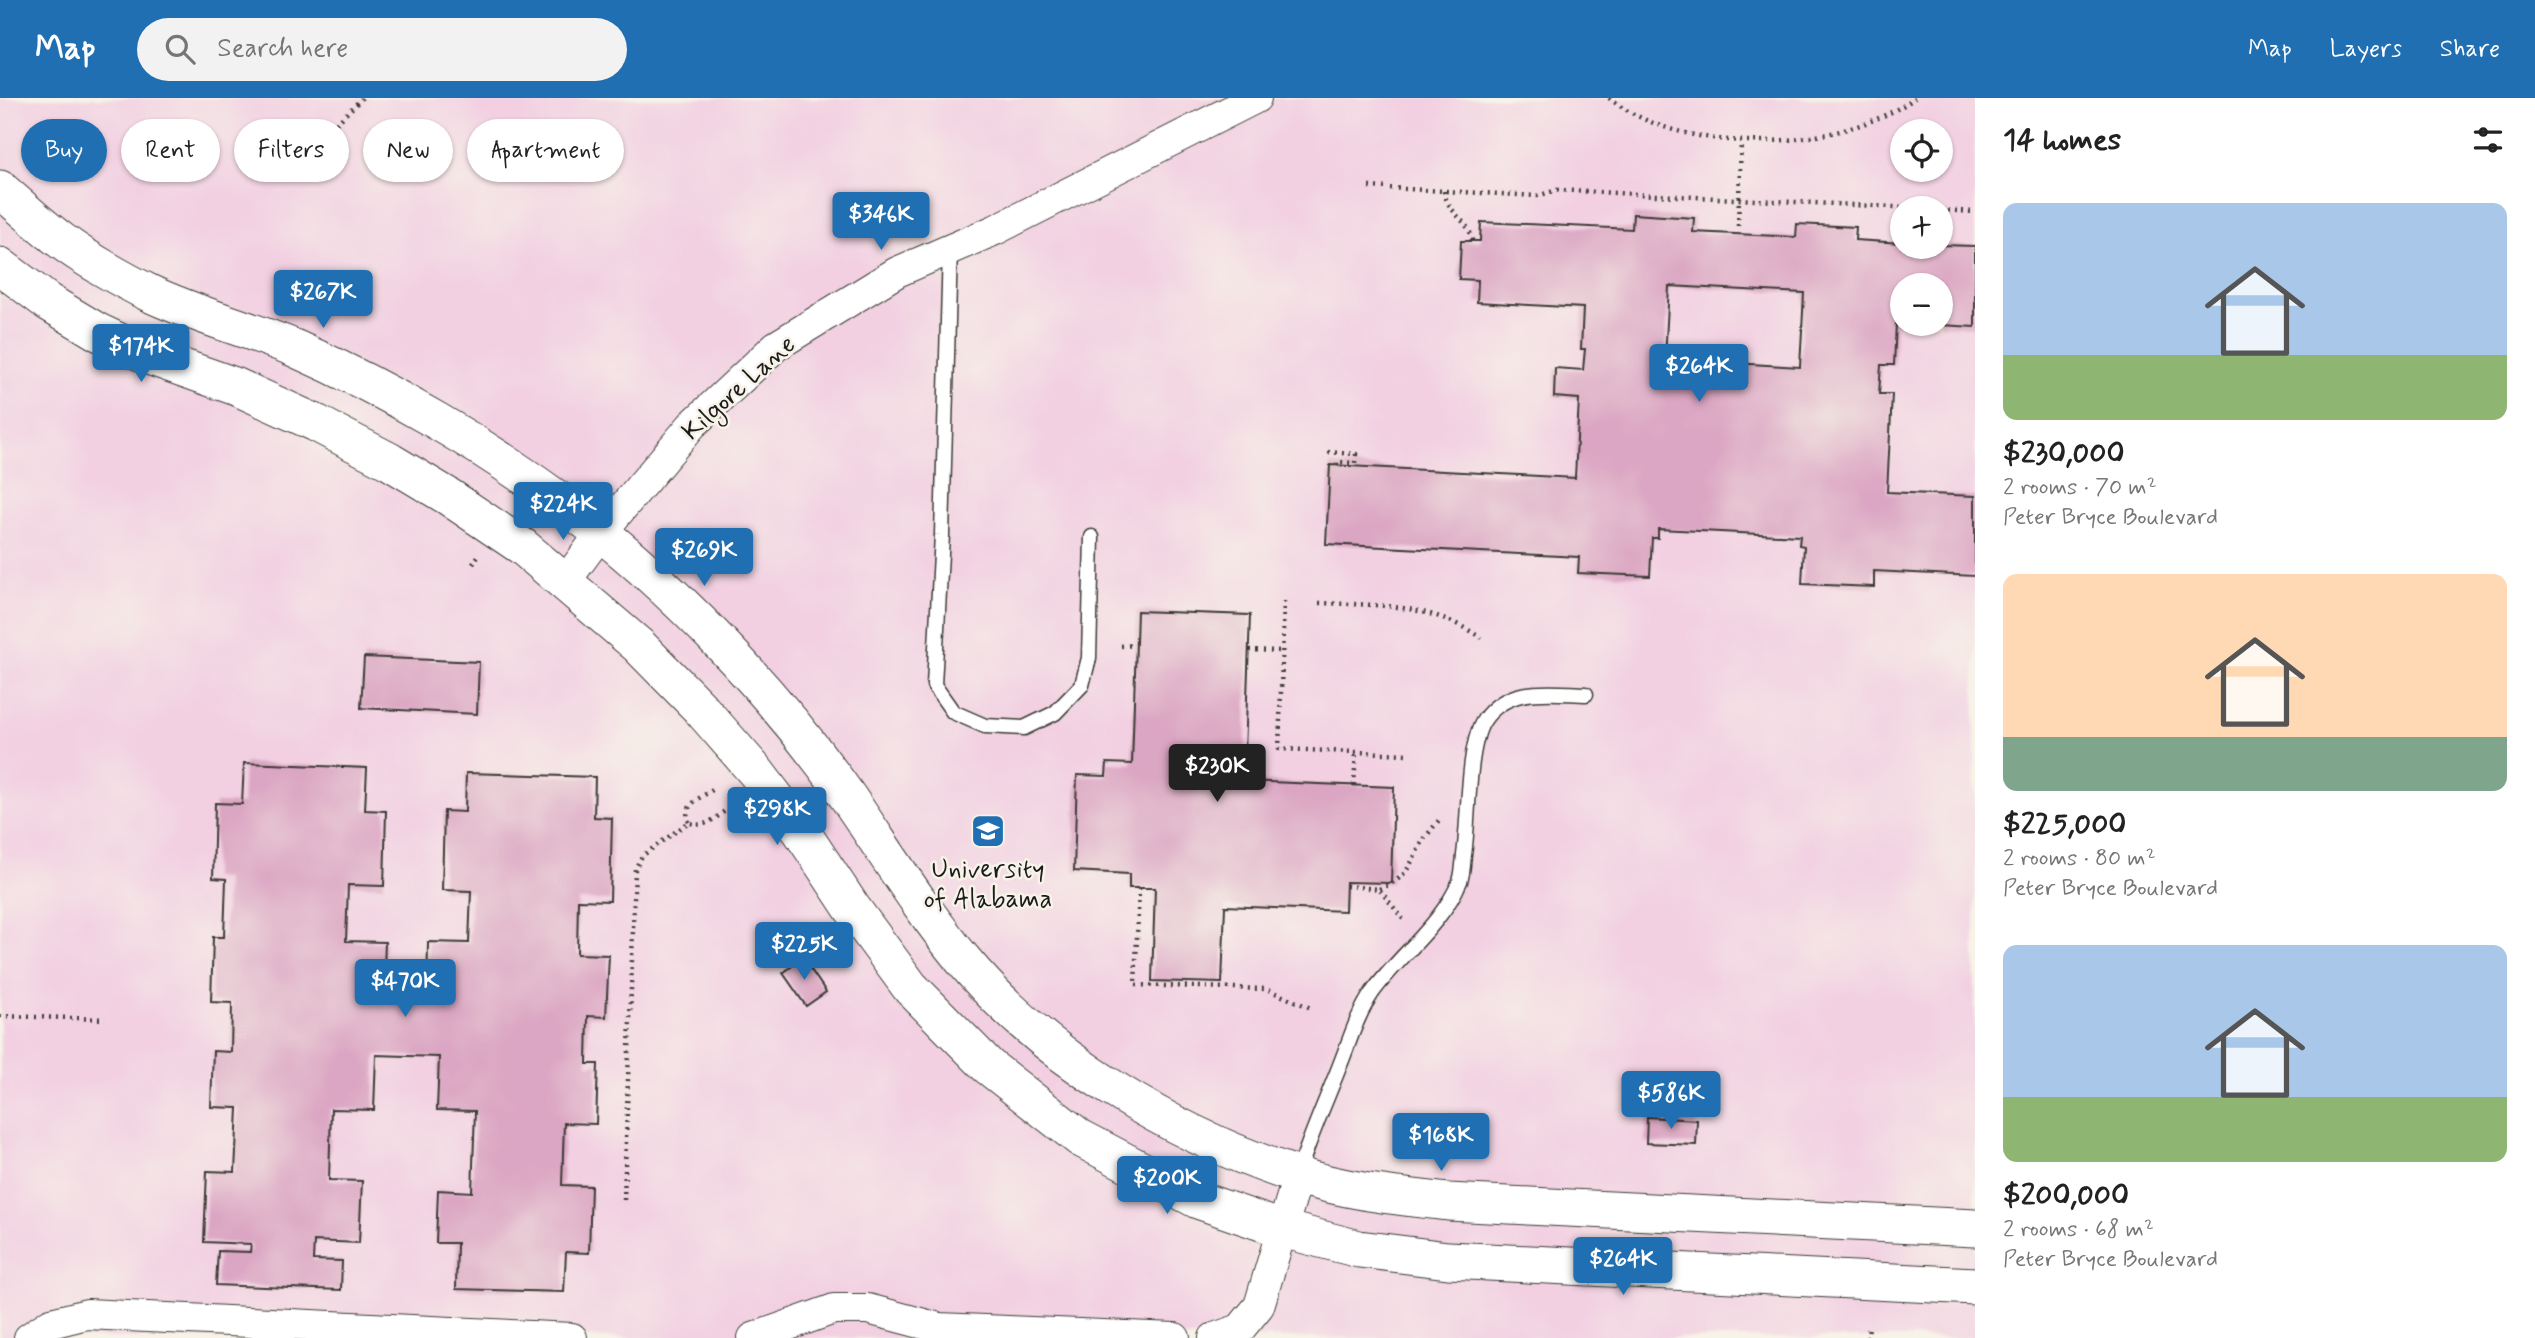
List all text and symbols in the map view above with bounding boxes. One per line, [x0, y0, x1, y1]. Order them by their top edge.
search box [137, 18, 627, 81]
text: Map [35, 27, 95, 71]
icon: search [161, 30, 199, 68]
text: Search here [217, 32, 348, 66]
text: Map [2248, 34, 2292, 65]
text: Layers [2330, 34, 2402, 65]
text: Share [2440, 34, 2500, 65]
chip: Buy [21, 119, 107, 182]
chip: Rent [121, 119, 220, 182]
chip: Filters [234, 119, 349, 182]
chip: New [363, 119, 453, 182]
chip: Apartment [467, 119, 624, 182]
map controls [1890, 119, 1953, 336]
button: locate [1890, 119, 1953, 182]
text: 14 homes [2003, 121, 2121, 160]
icon: filters [2469, 121, 2507, 159]
pin: $346K [832, 192, 930, 252]
button: + [1890, 196, 1953, 259]
text: $346K [849, 200, 913, 230]
icon: home [2192, 248, 2318, 374]
pin: $267K [274, 271, 372, 330]
button: − [1890, 273, 1953, 336]
text: $267K [290, 278, 356, 308]
pin: $174K [92, 324, 190, 384]
street label: Kilgore Lane [675, 328, 805, 450]
text: $174K [108, 332, 174, 362]
pin: $264K [1650, 344, 1748, 404]
text: $264K [1665, 352, 1733, 382]
text: $230,000 [2003, 434, 2125, 473]
text: 2 rooms · 70 m² [2003, 473, 2157, 503]
pin: $224K [514, 482, 612, 542]
text: $224K [530, 490, 596, 520]
text: Peter Bryce Boulevard [2003, 503, 2218, 533]
pin: $269K [655, 528, 753, 588]
text: $269K [671, 536, 737, 566]
icon: home [2192, 619, 2318, 745]
pin: $230K [1168, 744, 1266, 804]
text: $230K [1185, 752, 1249, 782]
pin: $298K [728, 788, 826, 847]
text: $298K [743, 795, 811, 825]
text: $225,000 [2003, 805, 2126, 844]
school or university icon: University of Alabama [969, 812, 1007, 850]
text: 2 rooms · 80 m² [2003, 844, 2156, 874]
place label: University of Alabama [924, 853, 1052, 917]
text: Peter Bryce Boulevard [2003, 874, 2218, 904]
pin: $225K [755, 922, 853, 982]
text: $225K [771, 930, 837, 960]
pin: $470K [356, 960, 454, 1019]
text: $470K [371, 967, 439, 997]
icon: home [2192, 990, 2318, 1116]
pin: $586K [1622, 1072, 1720, 1131]
text: $586K [1638, 1079, 1705, 1109]
pin: $168K [1392, 1114, 1490, 1173]
text: $168K [1408, 1121, 1474, 1151]
pin: $200K [1118, 1156, 1216, 1216]
text: $200K [1133, 1164, 1201, 1194]
text: $200,000 [2003, 1176, 2129, 1215]
text: 2 rooms · 68 m² [2003, 1215, 2154, 1245]
pin: $264K [1574, 1238, 1672, 1297]
text: $264K [1589, 1245, 1657, 1275]
text: Peter Bryce Boulevard [2003, 1245, 2218, 1275]

